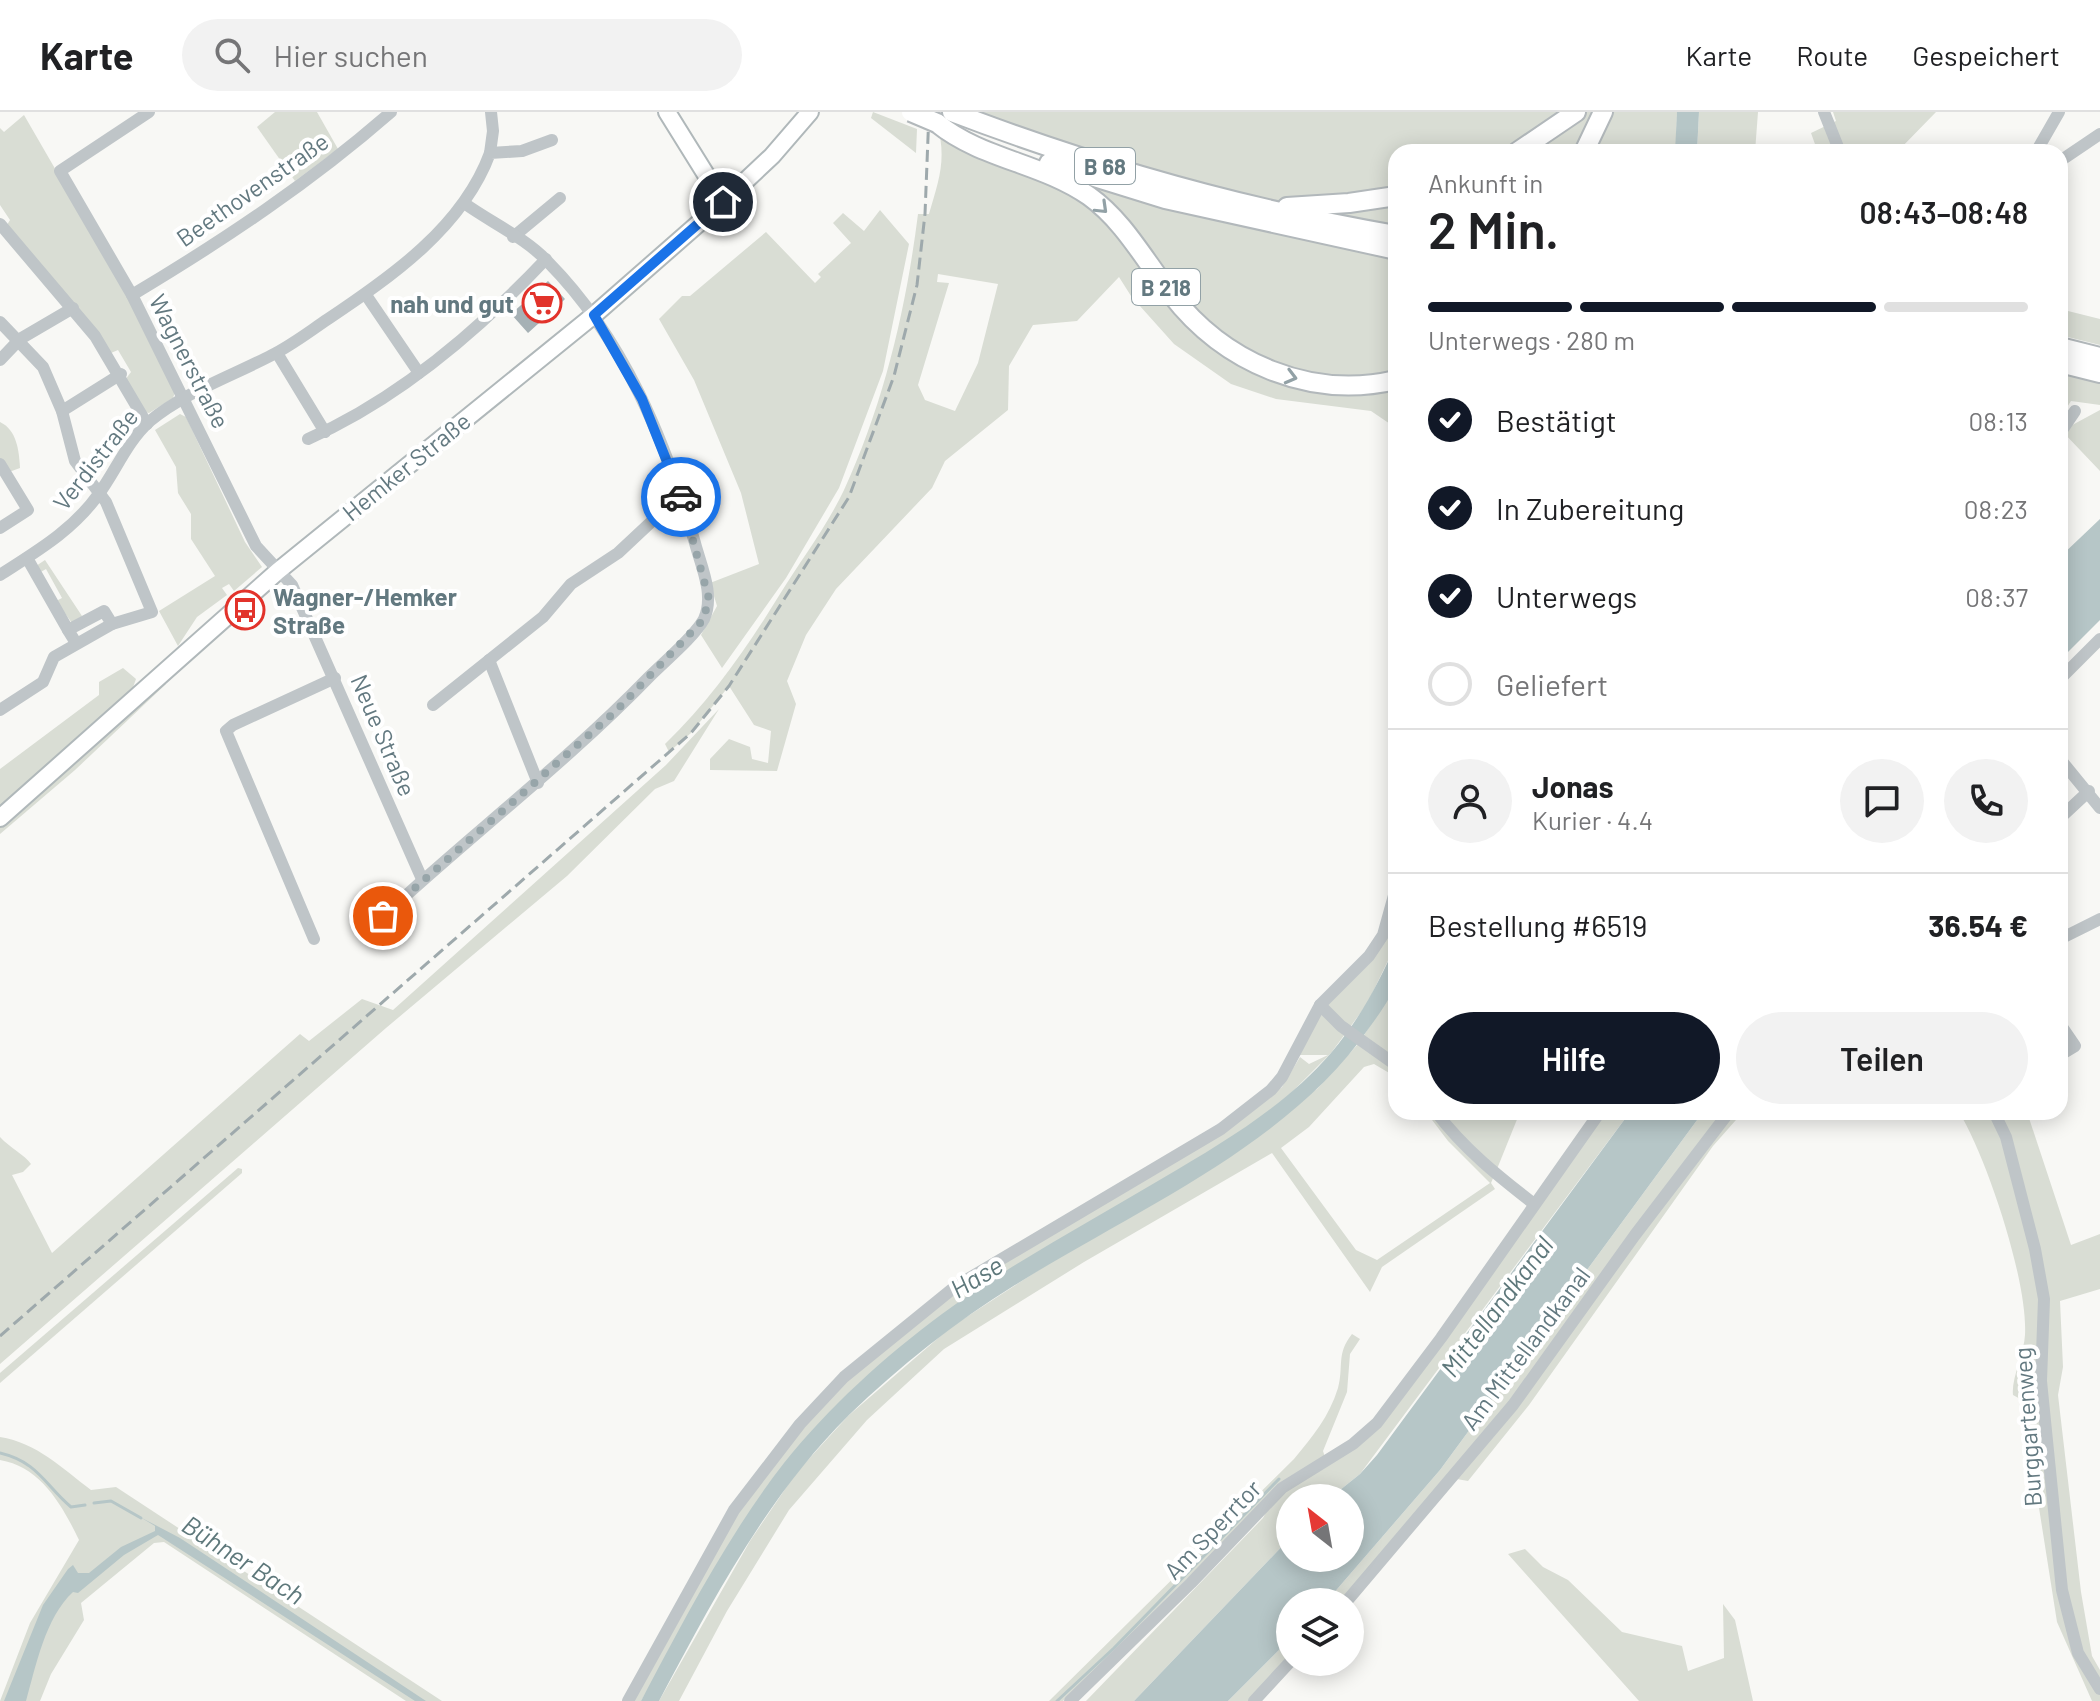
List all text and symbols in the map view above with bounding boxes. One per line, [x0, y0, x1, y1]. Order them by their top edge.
search box [182, 19, 742, 91]
text: Karte [40, 32, 134, 78]
icon: search [210, 33, 254, 77]
text: Hier suchen [274, 37, 428, 73]
text: Karte [1686, 38, 1752, 72]
text: Route [1796, 38, 1868, 72]
text: Gespeichert [1912, 38, 2060, 72]
street label: Beethovenstraße [171, 126, 333, 252]
road number: B 68 [1075, 148, 1135, 184]
text: Ankunft in [1428, 167, 1543, 198]
pin [689, 168, 757, 236]
icon: home [701, 180, 745, 224]
text: 08:43–08:48 [1860, 194, 2028, 230]
text: 2 Min. [1428, 197, 1559, 259]
one-way arrow [1093, 199, 1107, 213]
road number: B 218 [1132, 269, 1200, 305]
supermarket icon: nah und gut [521, 282, 563, 324]
street label: Wagnerstraße [144, 289, 236, 433]
place label: nah und gut [390, 289, 514, 318]
text: Unterwegs · 280 m [1428, 324, 1635, 355]
one-way arrow [1284, 368, 1298, 385]
icon: check [1428, 398, 1472, 442]
street label: Verdistraße [46, 402, 144, 516]
text: Bestätigt [1496, 402, 1617, 438]
text: 08:13 [1968, 405, 2028, 436]
street label: Hemker Straße [336, 406, 476, 526]
courier [641, 457, 721, 537]
icon: car [659, 475, 703, 519]
icon: check [1428, 486, 1472, 530]
text: In Zubereitung [1496, 490, 1684, 526]
text: 08:23 [1964, 493, 2028, 524]
icon: check [1428, 574, 1472, 618]
text: Unterwegs [1496, 578, 1637, 614]
text: 08:37 [1965, 581, 2028, 612]
place label: Wagner-/Hemker Straße [273, 582, 457, 639]
bus stop icon: Wagner-/Hemker Straße [224, 589, 266, 631]
text: Geliefert [1496, 666, 1608, 702]
street label: Neue Straße [345, 670, 423, 800]
button: person [1428, 759, 1512, 843]
button: chat [1840, 759, 1924, 843]
button: phone [1944, 759, 2028, 843]
text: Jonas [1532, 768, 1614, 804]
text: Kurier · 4.4 [1532, 804, 1653, 835]
pin [349, 882, 417, 950]
icon: bag [361, 894, 405, 938]
text: Bestellung #6519 [1428, 907, 1647, 943]
text: 36.54 € [1928, 907, 2028, 943]
button: Hilfe [1428, 1012, 1720, 1104]
button: Teilen [1736, 1012, 2028, 1104]
water label: Mittellandkanal [1433, 1230, 1559, 1382]
water label: Hase [944, 1248, 1008, 1304]
street label: Am Mittellandkanal [1454, 1261, 1596, 1435]
street label: Burggartenweg [2007, 1346, 2047, 1508]
street label: Am Sperrtor [1157, 1473, 1267, 1585]
north arrow [1276, 1484, 1364, 1572]
map controls [1276, 1484, 1364, 1676]
water label: Bühner Bach [177, 1508, 311, 1610]
button: layers [1276, 1588, 1364, 1676]

